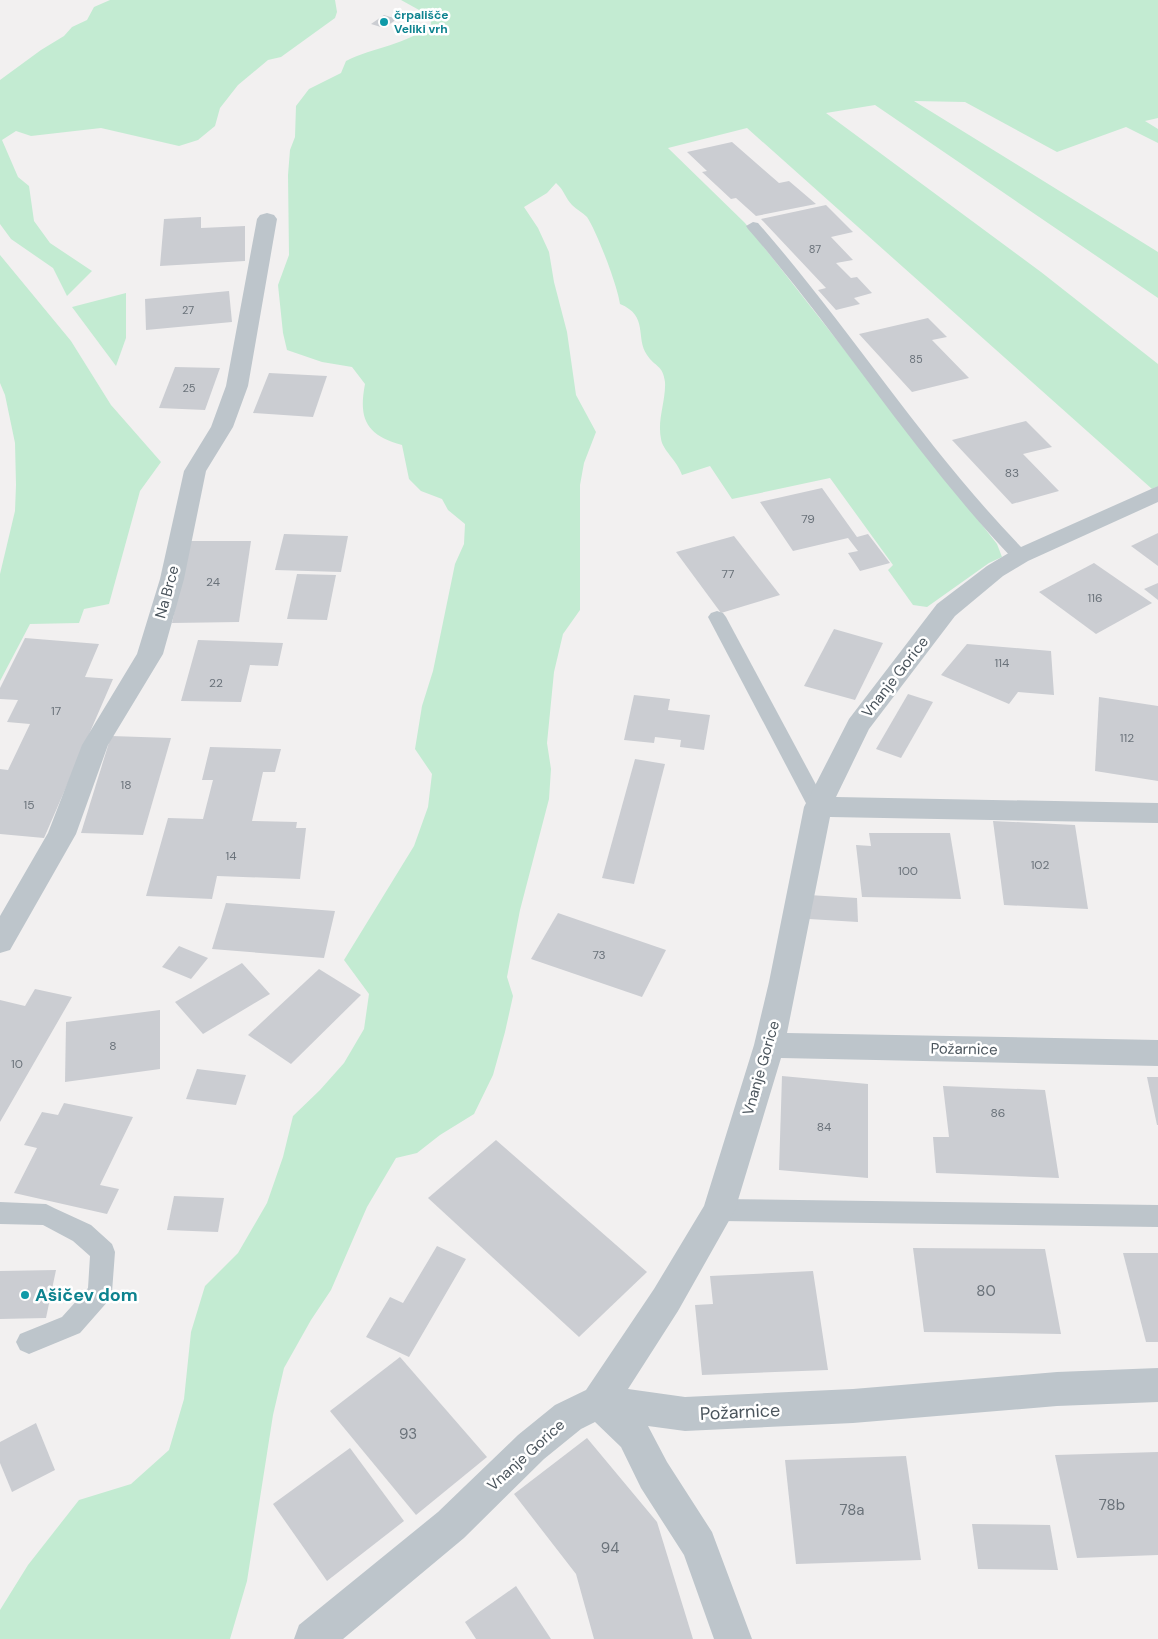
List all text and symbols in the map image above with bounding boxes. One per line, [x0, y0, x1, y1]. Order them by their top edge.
place label: črpališče Veliki vrh [394, 7, 448, 37]
marker: črpališče Veliki vrh [378, 16, 390, 28]
house number: 87 [809, 242, 821, 256]
house number: 27 [182, 303, 194, 317]
house number: 85 [909, 352, 923, 366]
house number: 25 [182, 381, 196, 395]
house number: 83 [1005, 465, 1019, 481]
house number: 79 [801, 511, 815, 527]
street label: Na Brce [150, 563, 184, 621]
house number: 77 [722, 566, 734, 582]
house number: 24 [206, 574, 220, 590]
house number: 116 [1087, 590, 1103, 606]
street label: Vnanje Gorice [857, 632, 933, 722]
house number: 114 [995, 655, 1009, 671]
house number: 22 [209, 675, 223, 691]
house number: 17 [51, 703, 61, 719]
house number: 112 [1120, 730, 1134, 746]
house number: 18 [120, 777, 132, 793]
house number: 15 [23, 797, 35, 813]
house number: 14 [225, 848, 237, 864]
house number: 102 [1031, 857, 1049, 873]
house number: 100 [898, 863, 918, 879]
house number: 73 [592, 947, 606, 963]
street label: Vnanje Gorice [738, 1018, 784, 1118]
house number: 8 [109, 1038, 117, 1054]
street label: Požarnice [930, 1038, 998, 1060]
house number: 10 [11, 1056, 23, 1072]
house number: 86 [991, 1105, 1005, 1121]
house number: 84 [817, 1119, 831, 1135]
house number: 80 [976, 1281, 996, 1301]
place label: Ašičev dom [35, 1283, 138, 1307]
marker: Ašičev dom [19, 1289, 31, 1301]
street label: Požarnice [699, 1398, 781, 1426]
street label: Vnanje Gorice [483, 1415, 569, 1495]
house number: 93 [399, 1424, 417, 1444]
house number: 78b [1099, 1495, 1125, 1515]
house number: 78a [839, 1500, 865, 1520]
house number: 94 [601, 1538, 619, 1558]

